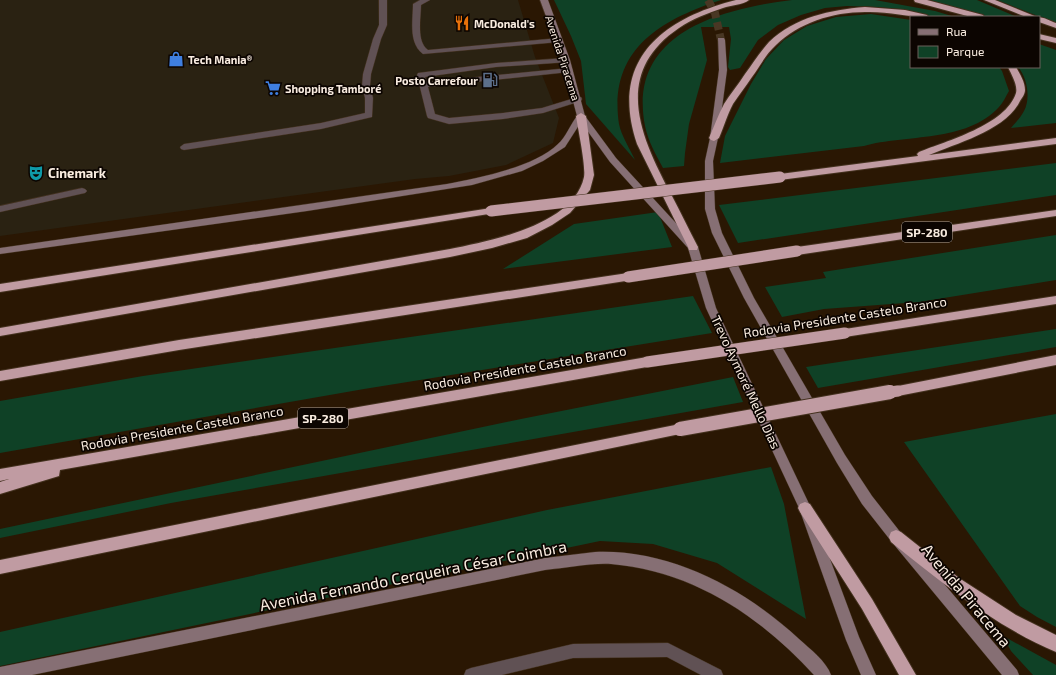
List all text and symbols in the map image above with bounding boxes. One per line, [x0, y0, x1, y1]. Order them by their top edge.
restaurant icon: McDonald's [453, 14, 471, 32]
street label: Avenida Piracema [543, 14, 583, 102]
legend [910, 16, 1040, 68]
place label: McDonald's [474, 17, 535, 30]
text: Rua [946, 24, 967, 38]
text: Parque [946, 44, 984, 58]
shop icon: Tech Mania® [167, 50, 185, 68]
place label: Tech Mania® [188, 53, 253, 66]
fuel station icon: Posto Carrefour [481, 71, 499, 89]
place label: Posto Carrefour [395, 74, 478, 87]
supermarket icon: Shopping Tamboré [264, 79, 282, 97]
place label: Shopping Tamboré [285, 82, 381, 95]
theatre icon: Cinemark [27, 164, 45, 182]
place label: Cinemark [48, 165, 107, 181]
road number: SP-280 [902, 222, 952, 242]
street label: Rodovia Presidente Castelo Branco [742, 293, 948, 341]
street label: Trevo Aymoré Mello Dias [708, 313, 784, 451]
street label: Rodovia Presidente Castelo Branco [422, 342, 628, 394]
street label: Rodovia Presidente Castelo Branco [79, 402, 285, 454]
road number: SP-280 [298, 408, 348, 428]
street label: Avenida Fernando Cerqueira César Coimbra [258, 536, 568, 614]
street label: Avenida Piracema [918, 539, 1016, 651]

